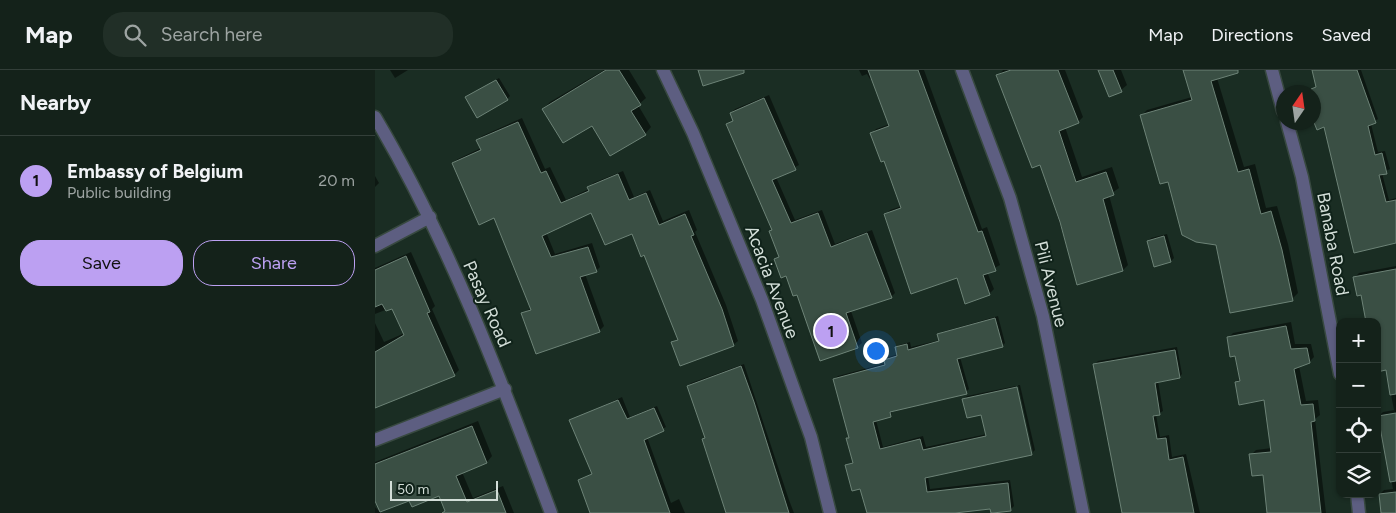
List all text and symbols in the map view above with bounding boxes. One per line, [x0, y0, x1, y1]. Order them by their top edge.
search box [103, 12, 453, 57]
text: Map [25, 20, 73, 49]
icon: search [121, 21, 149, 49]
text: Search here [161, 23, 262, 46]
text: Map [1148, 24, 1183, 46]
text: Directions [1211, 24, 1293, 46]
text: Saved [1321, 24, 1371, 46]
north arrow [1276, 85, 1321, 130]
text: Nearby [20, 90, 91, 115]
text: Embassy of Belgium [67, 160, 243, 183]
text: 1 [33, 171, 39, 190]
text: 20 m [318, 171, 355, 190]
text: Public building [67, 183, 171, 202]
street label: Banaba Road [1312, 190, 1354, 298]
street label: Acacia Avenue [740, 222, 804, 342]
street label: Pili Avenue [1030, 239, 1072, 330]
button: Save [20, 240, 183, 286]
button: Share [193, 240, 355, 286]
street label: Pasay Road [458, 257, 516, 351]
pin: 1 [815, 312, 847, 350]
map controls [1336, 318, 1381, 498]
button: + [1336, 318, 1381, 363]
your location [863, 338, 889, 364]
button: − [1336, 363, 1381, 408]
button: locate [1336, 408, 1381, 453]
button: layers [1336, 453, 1381, 498]
scale bar [390, 478, 497, 501]
text: 50 m [397, 481, 429, 498]

